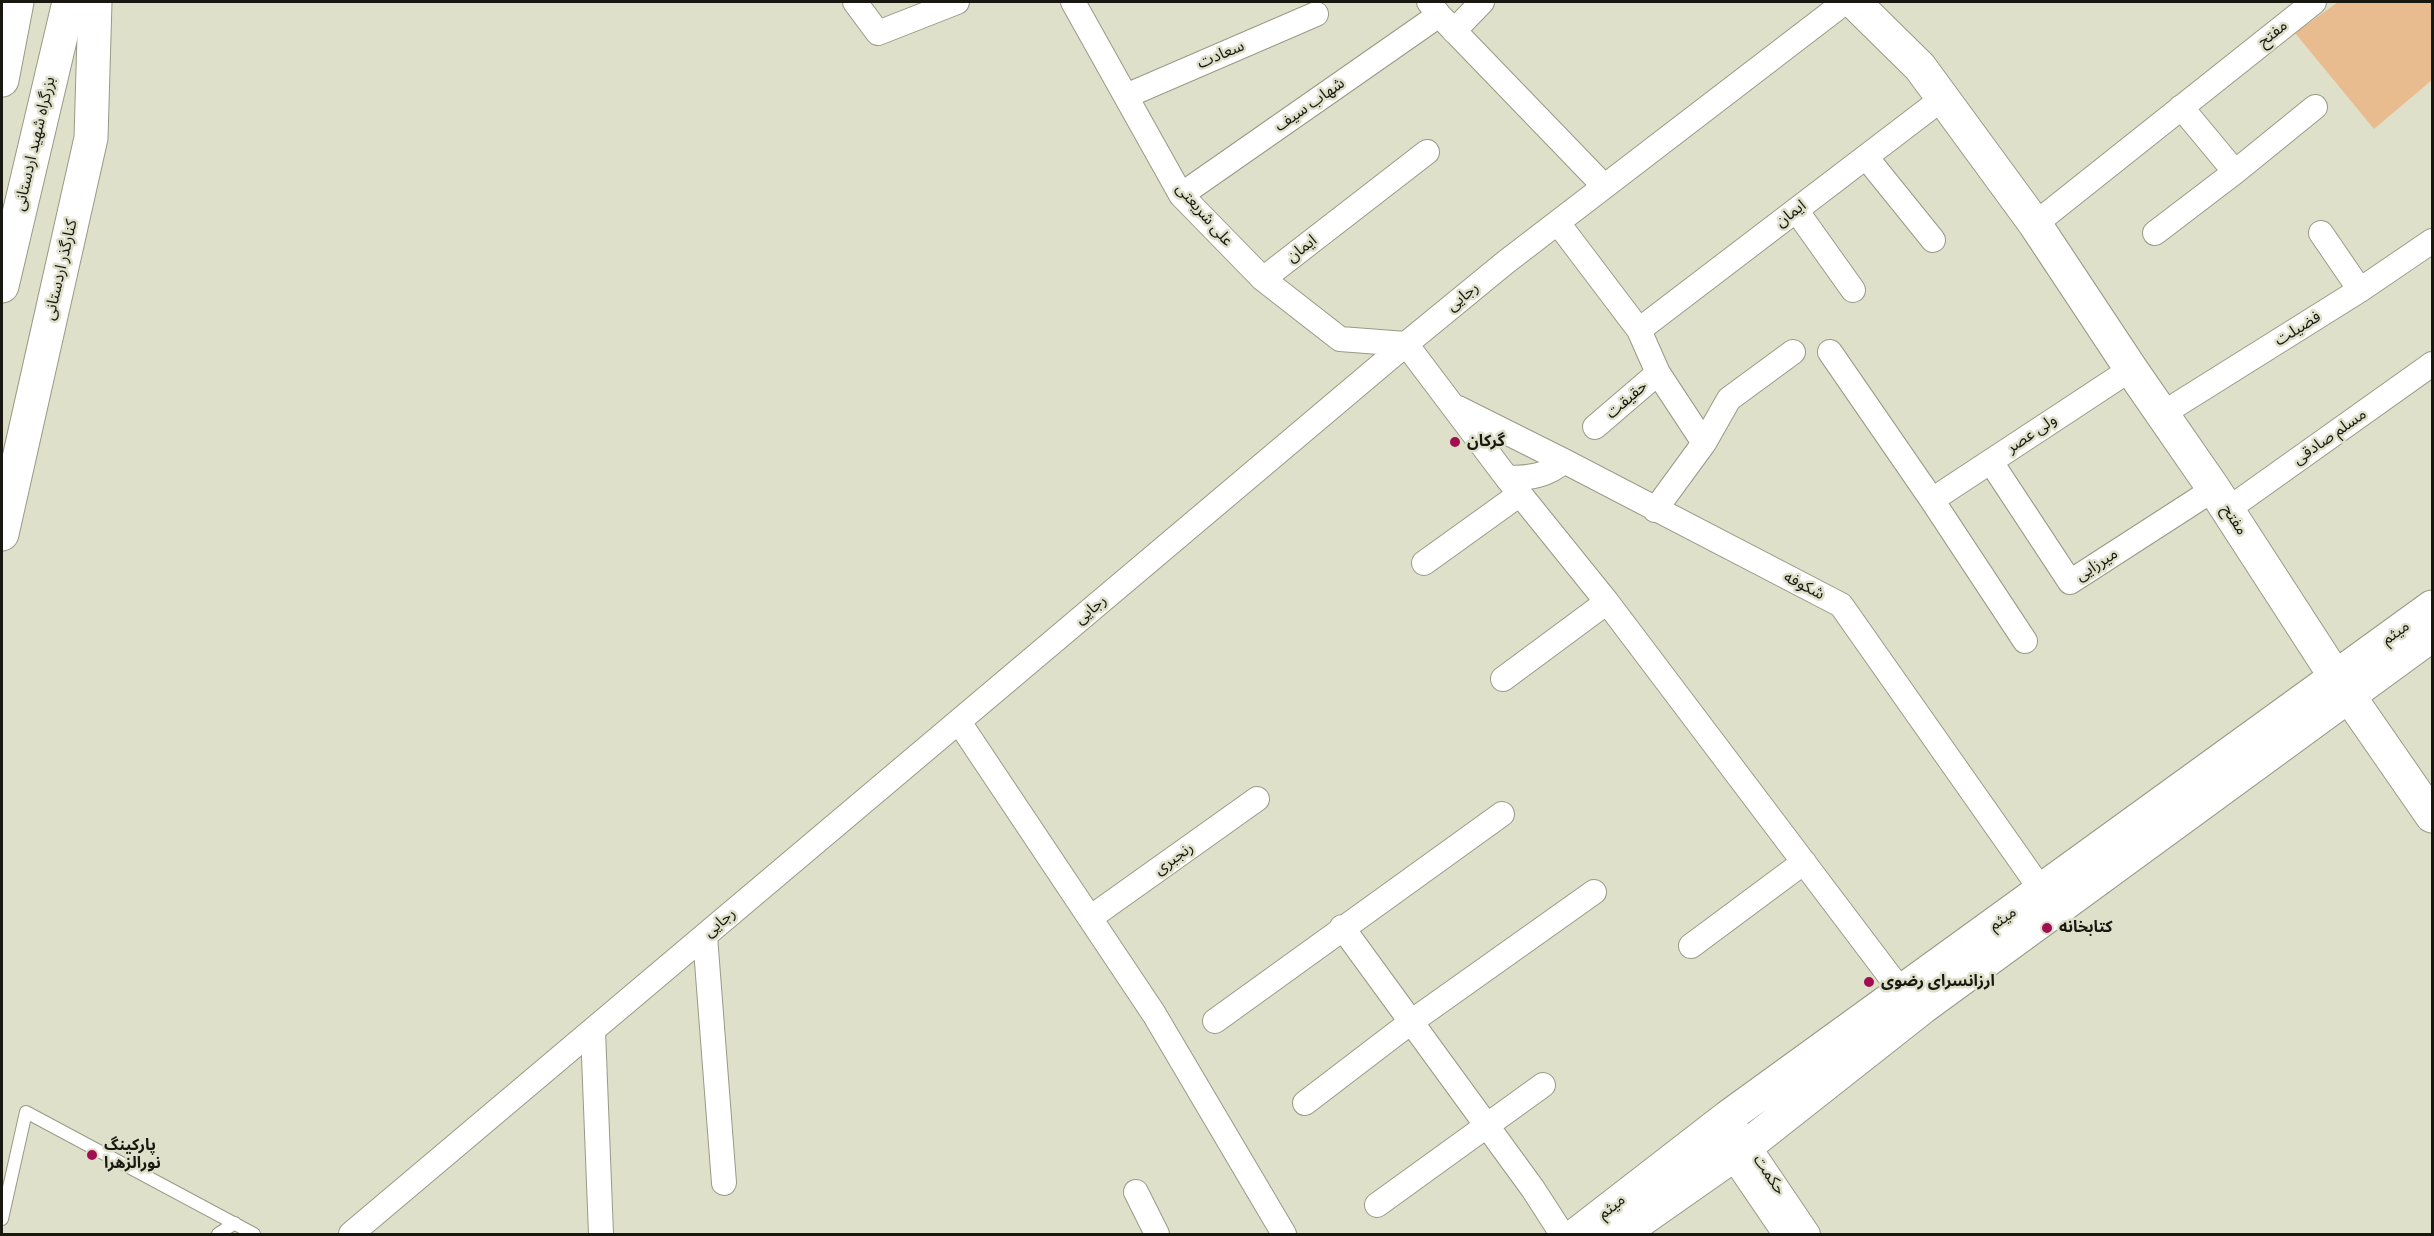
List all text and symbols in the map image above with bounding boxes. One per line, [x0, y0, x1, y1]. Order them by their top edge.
street label: مفتح [2254, 16, 2292, 52]
street label: سعادت [1195, 37, 1247, 73]
street label: شهاب سیف [1271, 74, 1349, 136]
street label: بزرگراه شهید اردستانی [10, 75, 60, 213]
street label: علی شریعتی [1171, 179, 1237, 251]
street label: ایمان [1772, 196, 1810, 232]
street label: کنارگذر اردستانی [40, 218, 82, 322]
street label: ایمان [1283, 231, 1321, 267]
street label: رجایی [1443, 278, 1483, 316]
street label: فضیلت [2271, 307, 2325, 351]
street label: حقیقت [1602, 377, 1652, 423]
street label: مسلم صادقی [2290, 405, 2370, 469]
street label: ولی عصر [2003, 410, 2061, 458]
place label: گرکان [1467, 432, 1505, 452]
marker: گرکان [1448, 435, 1462, 449]
street label: مفتح [2217, 501, 2251, 539]
street label: میرزایی [2072, 544, 2122, 586]
street label: شکوفه [1780, 568, 1828, 604]
street label: رجایی [1071, 591, 1111, 629]
street label: میثم [2378, 617, 2414, 649]
street label: رنجبری [1151, 838, 1197, 880]
street label: میثم [1985, 903, 2021, 935]
street label: رجایی [700, 904, 740, 942]
place label: کتابخانه [2059, 918, 2112, 938]
marker: کتابخانه [2040, 921, 2054, 935]
place label: ارزانسرای رضوی [1881, 972, 1995, 992]
marker: ارزانسرای رضوی [1862, 975, 1876, 989]
place label: پارکینگ نورالزهرا [104, 1136, 161, 1174]
marker: پارکینگ نورالزهرا [85, 1148, 99, 1162]
street label: حکمت [1749, 1151, 1789, 1199]
street label: میثم [1595, 1190, 1629, 1224]

